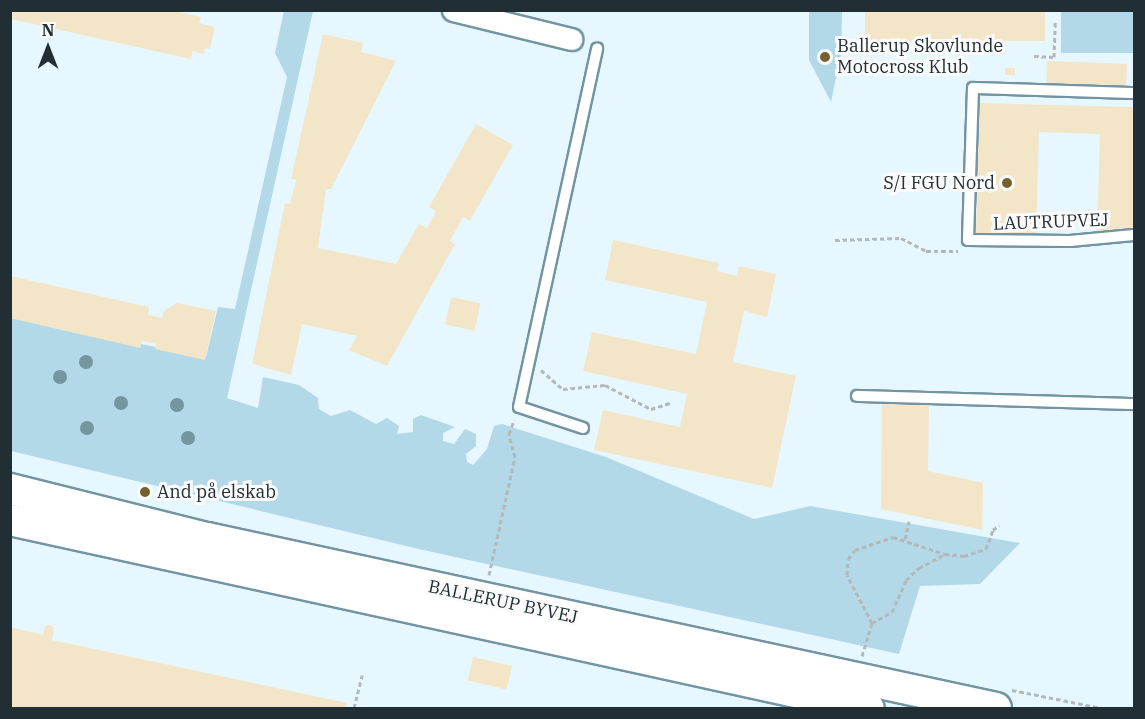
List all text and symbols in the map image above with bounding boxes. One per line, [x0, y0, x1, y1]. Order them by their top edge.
north arrow [18, 18, 78, 78]
text: N [42, 20, 54, 40]
place label: Ballerup Skovlunde Motocross Klub [837, 36, 1003, 78]
marker: Ballerup Skovlunde Motocross Klub [818, 50, 832, 64]
place label: S/I FGU Nord [883, 172, 995, 194]
marker: S/I FGU Nord [1000, 176, 1014, 190]
street label: LAUTRUPVEJ [993, 209, 1109, 235]
place label: And på elskab [157, 481, 276, 503]
marker: And på elskab [138, 485, 152, 499]
street label: BALLERUP BYVEJ [426, 576, 580, 628]

